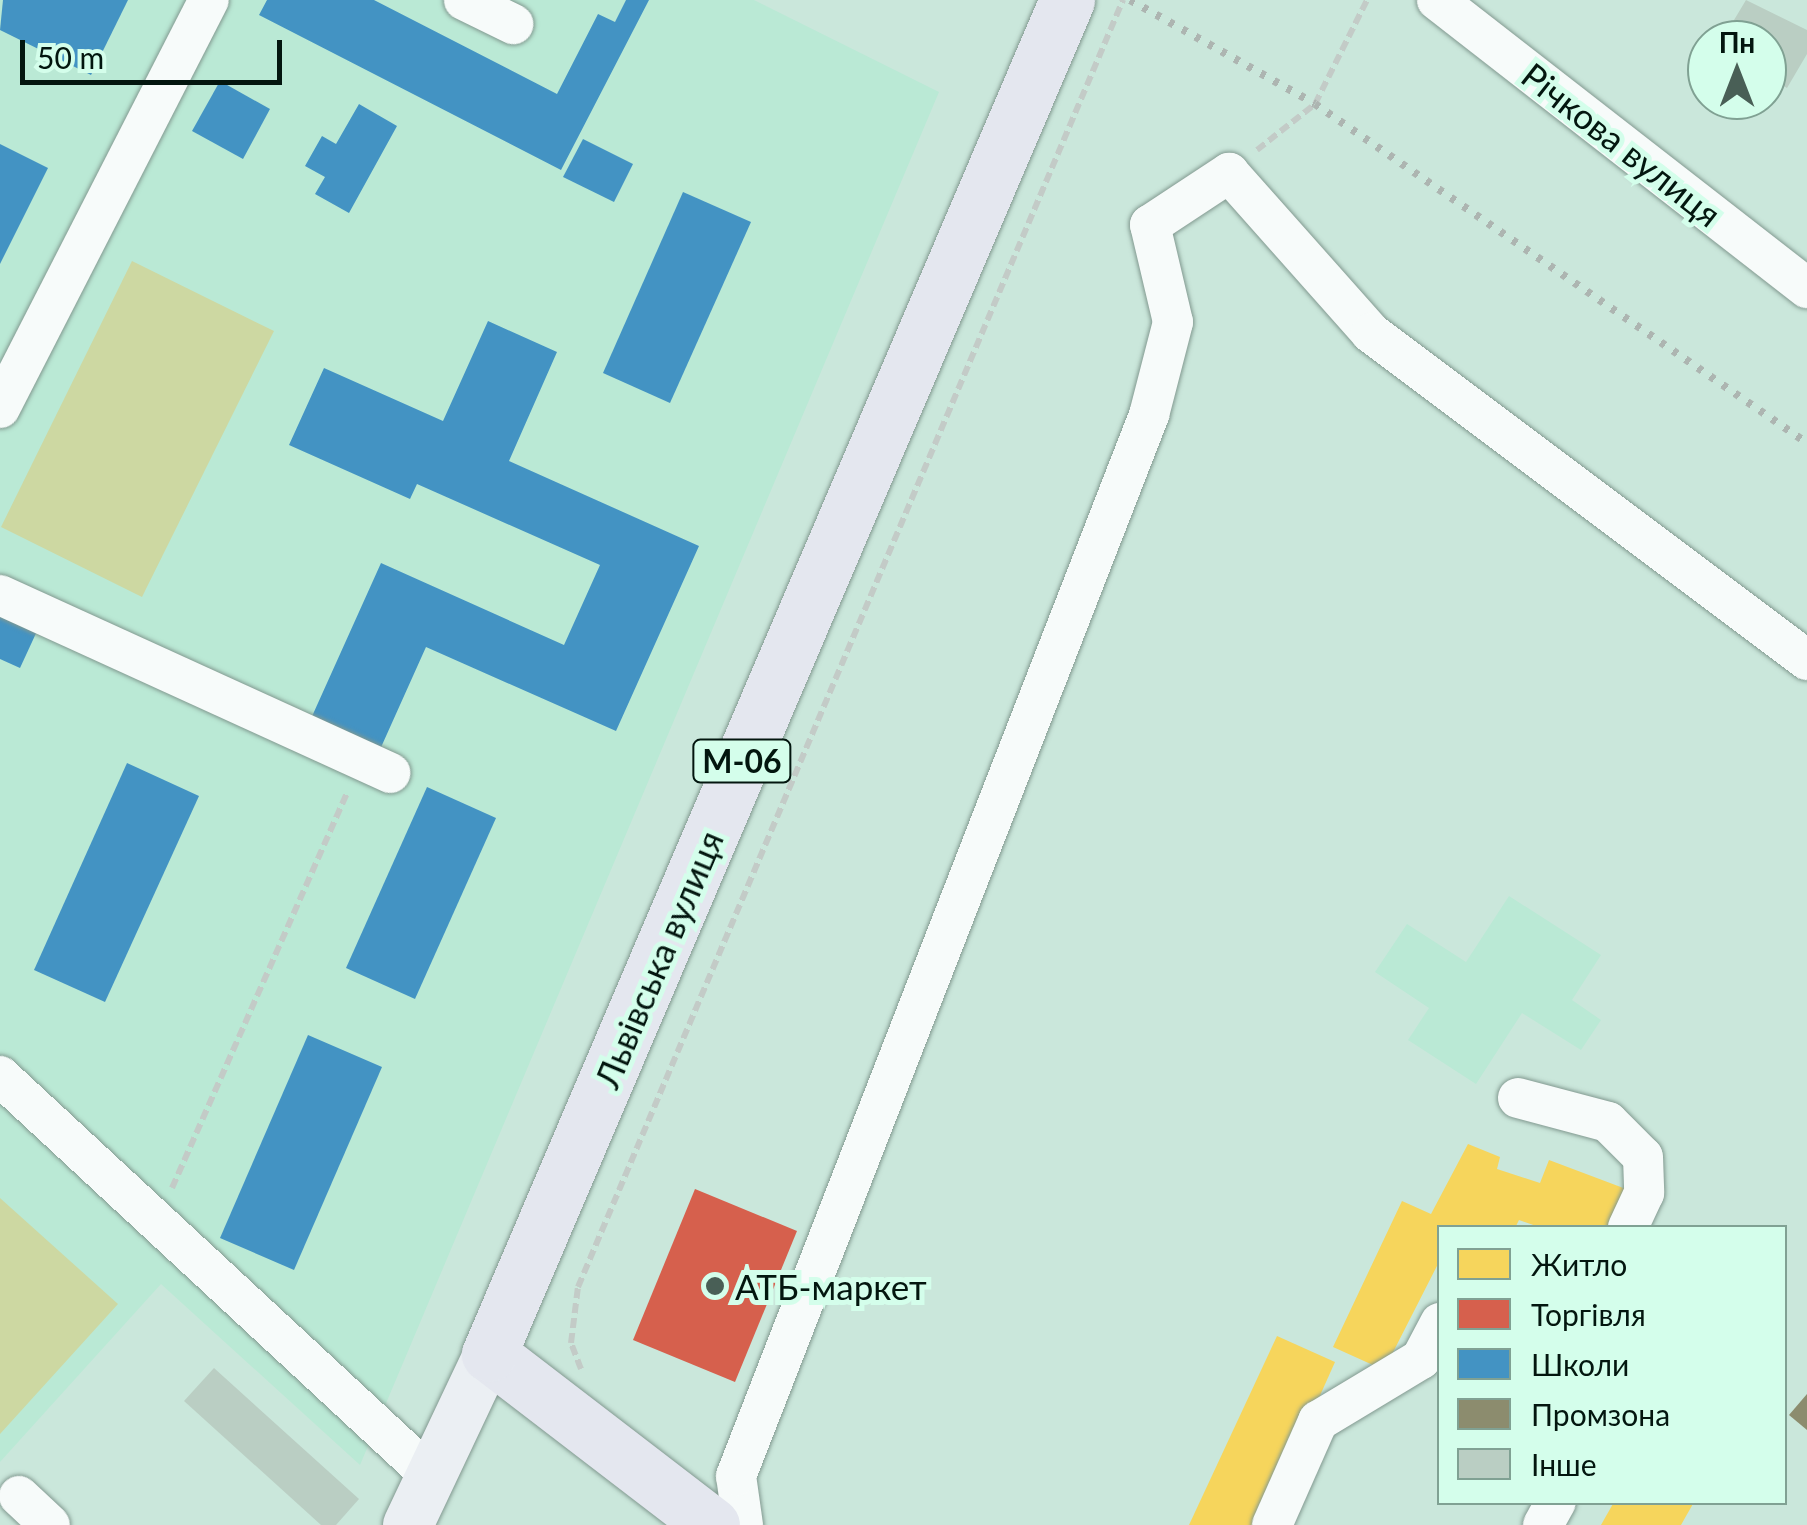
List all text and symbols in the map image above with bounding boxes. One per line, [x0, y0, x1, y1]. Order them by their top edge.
scale bar [25, 20, 288, 82]
north arrow [1687, 20, 1787, 120]
text: Пн [1719, 25, 1755, 59]
text: 50 m [37, 39, 104, 75]
street label: Річкова вулиця [1514, 53, 1730, 235]
road number: М-06 [692, 734, 792, 788]
street label: Львівська вулиця [585, 824, 731, 1094]
legend [1437, 1225, 1787, 1505]
text: Житло [1531, 1246, 1627, 1282]
place label: АТБ-маркет [735, 1265, 927, 1307]
marker: АТБ-маркет [704, 1275, 726, 1297]
text: Торгівля [1531, 1296, 1646, 1332]
text: Школи [1531, 1346, 1629, 1382]
text: Промзона [1531, 1396, 1670, 1432]
text: Інше [1531, 1446, 1597, 1482]

